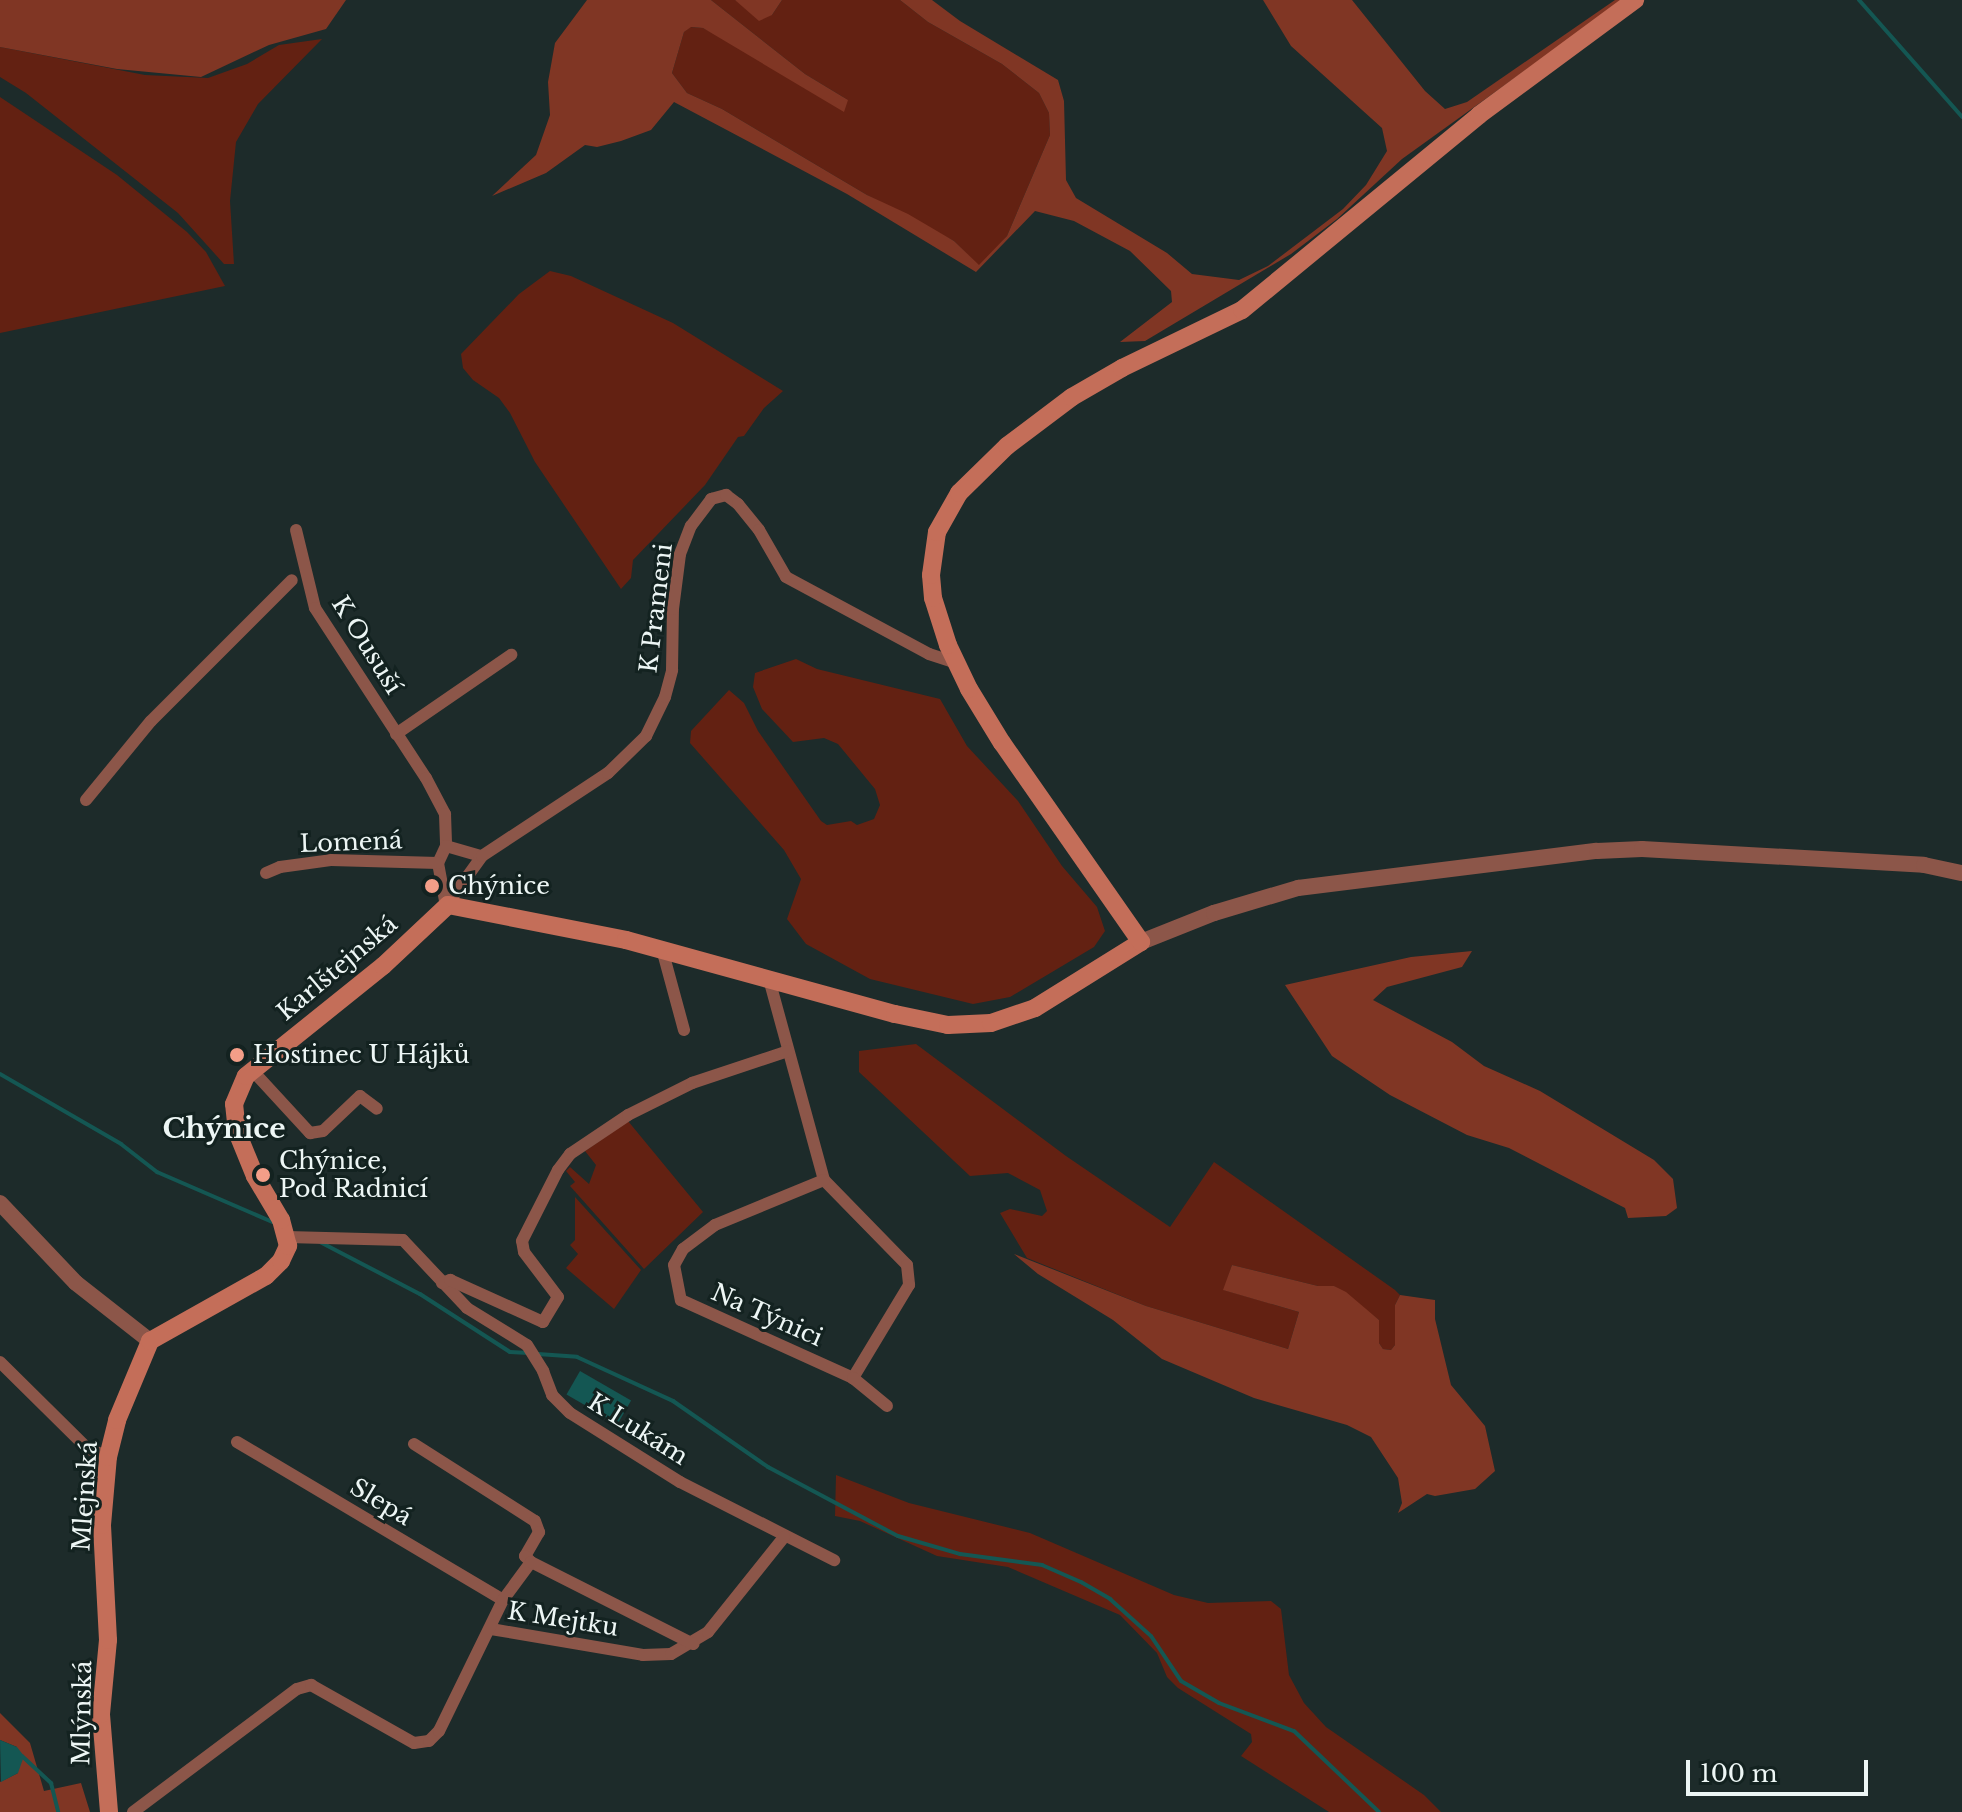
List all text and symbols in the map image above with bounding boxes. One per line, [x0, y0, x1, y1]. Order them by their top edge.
street label: K Prameni [634, 541, 678, 675]
street label: K Ousuší [326, 591, 408, 699]
street label: Lomená [299, 826, 403, 858]
place label: Chýnice [448, 872, 550, 900]
marker: Chýnice [423, 877, 441, 895]
street label: Karlštejnská [271, 909, 403, 1027]
place label: Hostinec U Hájků [253, 1041, 470, 1069]
marker: Hostinec U Hájků [228, 1046, 246, 1064]
district label: Chýnice [162, 1112, 286, 1146]
place label: Chýnice, Pod Radnicí [279, 1147, 428, 1203]
marker: Chýnice, Pod Radnicí [254, 1166, 272, 1184]
street label: Na Týnici [706, 1278, 828, 1352]
street label: K Lukám [582, 1387, 694, 1471]
street label: Mlejnská [67, 1440, 103, 1552]
street label: Slepá [345, 1472, 417, 1532]
street label: K Mejtku [505, 1596, 621, 1642]
street label: Mlýnská [67, 1660, 97, 1766]
scale bar [1690, 1744, 1872, 1794]
text: 100 m [1700, 1759, 1778, 1788]

